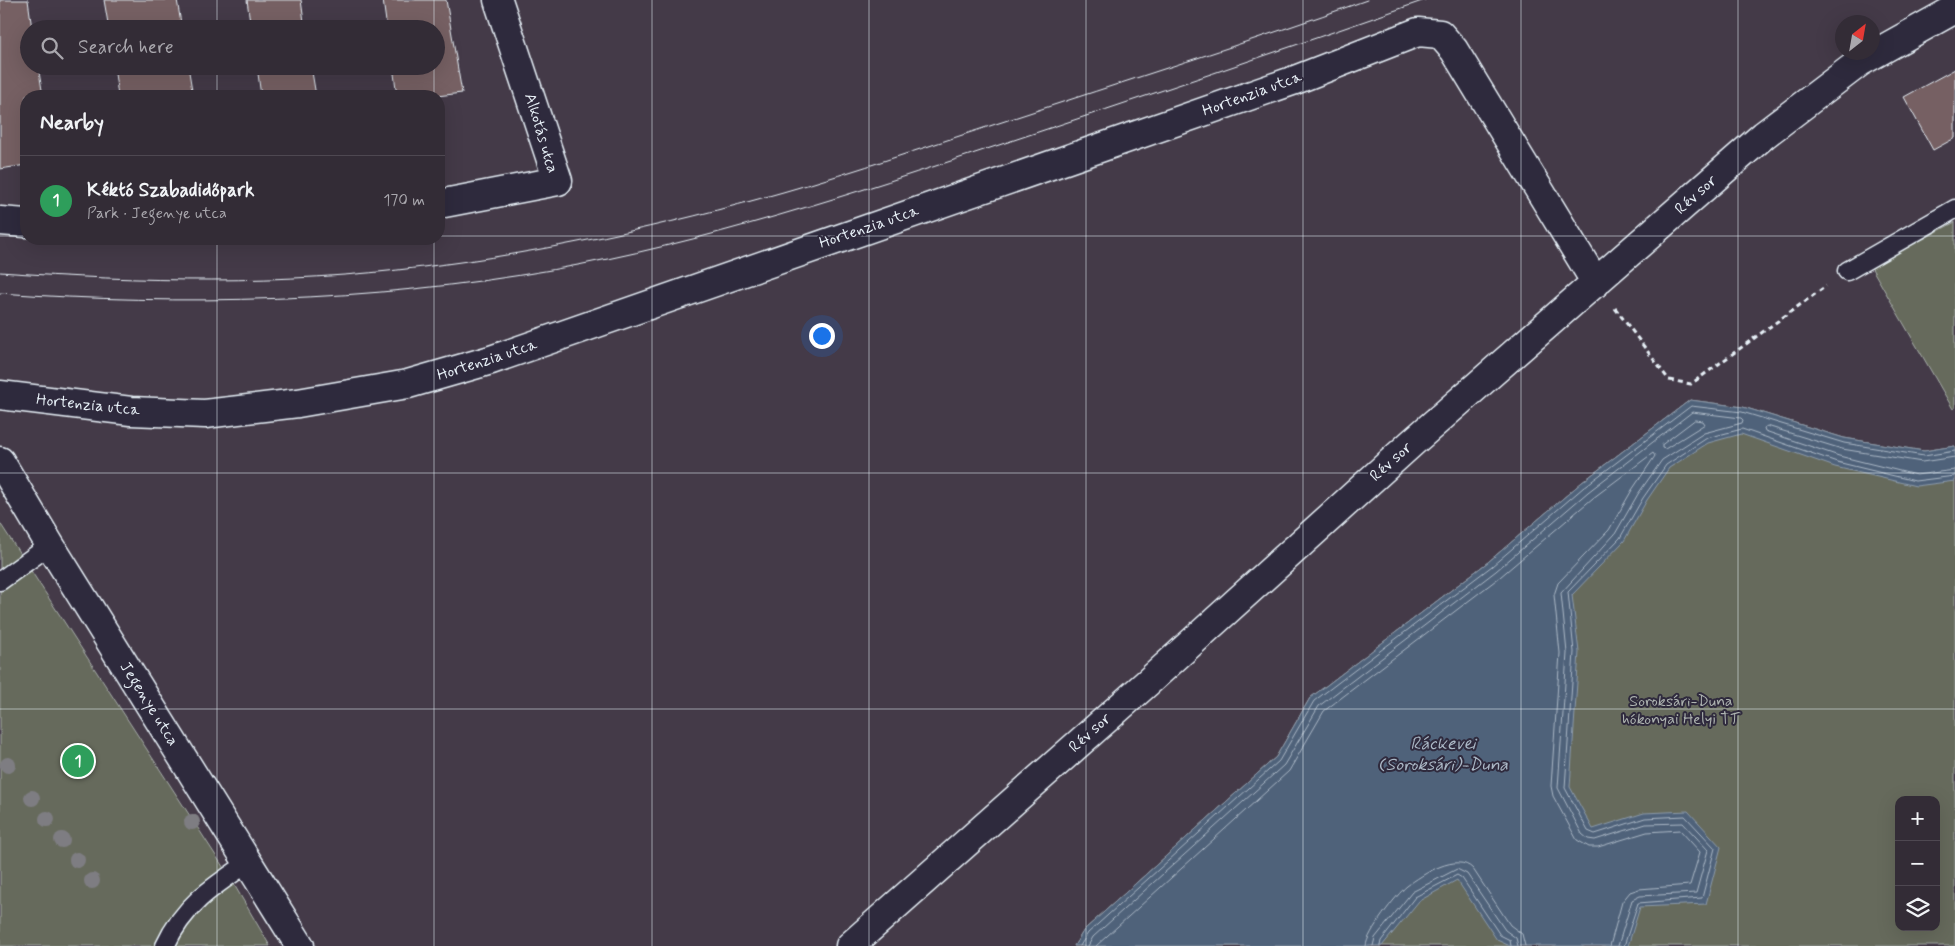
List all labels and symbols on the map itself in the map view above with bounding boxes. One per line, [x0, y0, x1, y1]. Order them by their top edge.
north arrow [1835, 15, 1880, 60]
street label: Hortenzia utca [1199, 66, 1305, 122]
street label: Alkotás utca [519, 91, 563, 176]
street label: Rév sor [1671, 170, 1722, 219]
street label: Hortenzia utca [816, 200, 922, 254]
your location [809, 323, 835, 349]
street label: Hortenzia utca [434, 334, 540, 386]
street label: Hortenzia utca [35, 389, 141, 421]
street label: Rév sor [1366, 437, 1417, 486]
street label: Jegenye utca [114, 658, 183, 751]
park label: Soroksári-Duna hókonyai Helyi TT [1622, 691, 1741, 730]
street label: Rév sor [1065, 708, 1116, 757]
water label: Ráckevei (Soroksári)-Duna [1378, 732, 1508, 777]
pin: 1 [62, 742, 94, 780]

